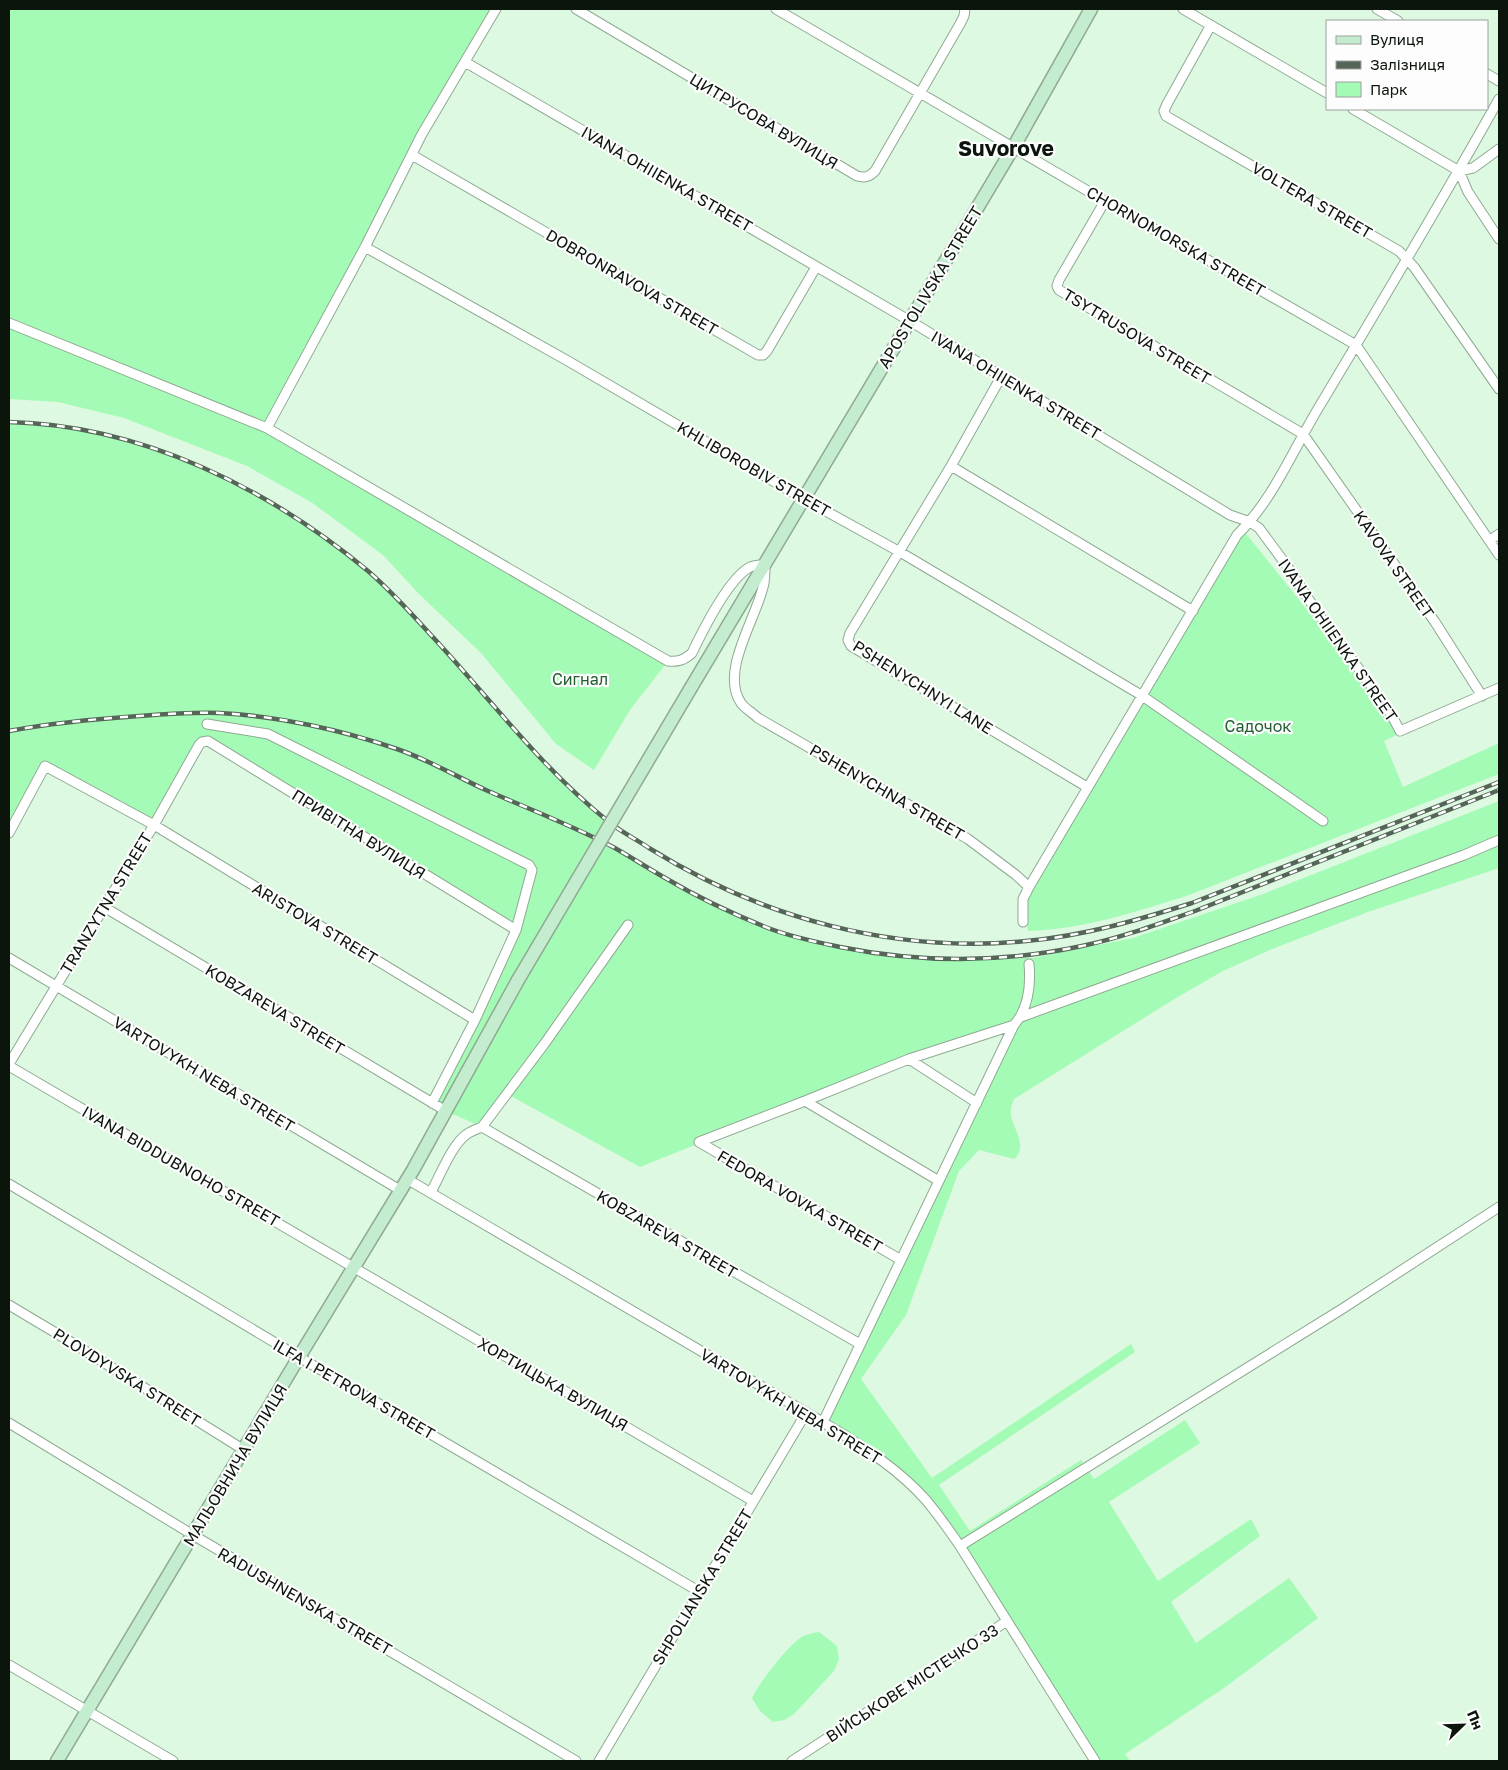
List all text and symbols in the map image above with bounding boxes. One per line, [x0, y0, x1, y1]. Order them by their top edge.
legend [1326, 20, 1488, 110]
text: Вулиця [1370, 30, 1424, 48]
text: Залізниця [1370, 55, 1445, 73]
street label: ЦИТРУСОВА ВУЛИЦЯ [686, 69, 842, 173]
text: Парк [1370, 80, 1408, 98]
street label: IVANA OHIIENKA STREET [578, 122, 756, 236]
district label: Suvorove [958, 135, 1054, 161]
street label: VOLTERA STREET [1248, 157, 1376, 243]
street label: CHORNOMORSKA STREET [1083, 182, 1269, 300]
street label: APOSTOLIVSKA STREET [874, 202, 987, 372]
street label: DOBRONRAVOVA STREET [542, 225, 722, 339]
street label: TSYTRUSOVA STREET [1059, 284, 1215, 388]
street label: IVANA OHIIENKA STREET [928, 326, 1105, 444]
street label: KHLIBOROBIV STREET [674, 417, 834, 521]
street label: KAVOVA STREET [1349, 506, 1439, 622]
street label: IVANA OHIIENKA STREET [1274, 555, 1402, 725]
street label: PSHENYCHNYI LANE [849, 636, 997, 738]
park label: Сигнал [552, 669, 608, 689]
park label: Садочок [1225, 716, 1291, 736]
street label: PSHENYCHNA STREET [806, 740, 968, 844]
street label: ПРИВІТНА ВУЛИЦЯ [288, 785, 430, 883]
street label: TRANZYTNA STREET [56, 829, 156, 977]
street label: ARISTOVA STREET [249, 878, 381, 968]
street label: KOBZAREVA STREET [202, 960, 348, 1059]
street label: VARTOVYKH NEBA STREET [110, 1012, 298, 1136]
street label: IVANA BIDDUBNOHO STREET [79, 1101, 283, 1231]
street label: FEDORA VOVKA STREET [714, 1146, 886, 1256]
street label: KOBZAREVA STREET [593, 1186, 741, 1282]
street label: PLOVDYVSKA STREET [50, 1324, 204, 1431]
street label: ХОРТИЦЬКА ВУЛИЦЯ [474, 1333, 632, 1435]
street label: ILFA I PETROVA STREET [269, 1334, 439, 1444]
street label: VARTOVYKH NEBA STREET [697, 1344, 885, 1468]
street label: МАЛЬОВНИЧА ВУЛИЦЯ [179, 1380, 291, 1550]
street label: SHPOLIANSKA STREET [647, 1505, 757, 1669]
street label: RADUSHNENSKA STREET [214, 1543, 396, 1659]
street label: ВІЙСЬКОВЕ МІСТЕЧКО 33 [822, 1620, 1002, 1746]
north arrow [1438, 1700, 1488, 1750]
text: Пн [1464, 1708, 1487, 1732]

